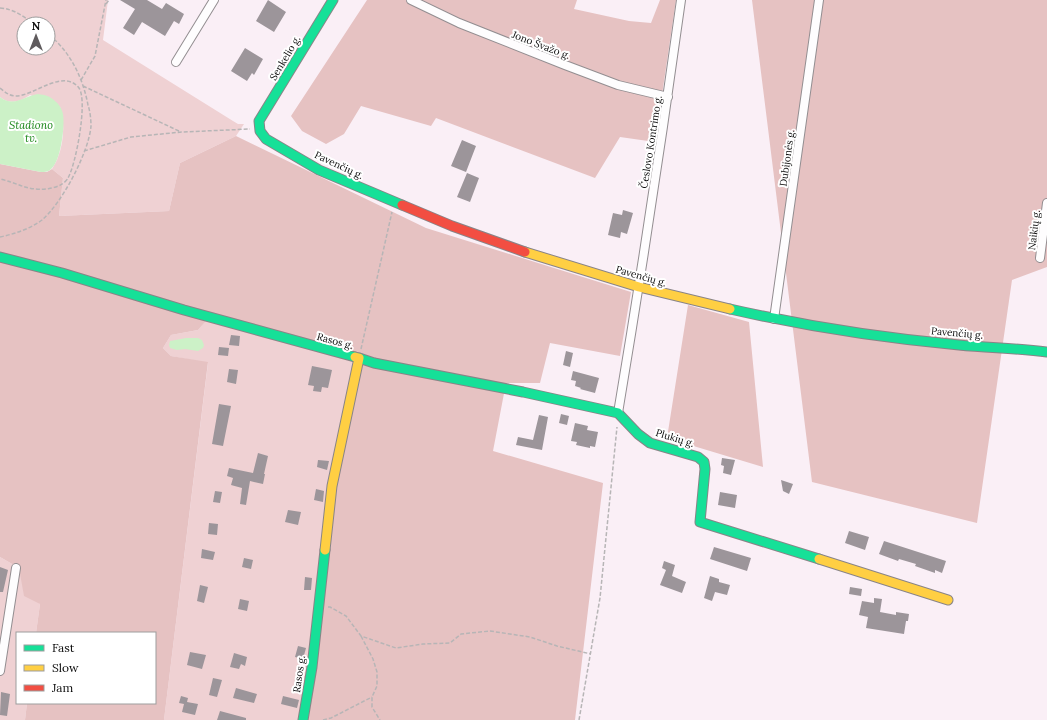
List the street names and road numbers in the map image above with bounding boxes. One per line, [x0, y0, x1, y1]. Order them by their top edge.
street label: Jono Švažo g. [509, 28, 572, 62]
street label: Senkelio g. [267, 33, 303, 83]
street label: Česlovo Kontrimo g. [637, 95, 665, 189]
street label: Dubijonės g. [777, 129, 797, 187]
street label: Pavenčių g. [313, 148, 365, 182]
street label: Naikių g. [1025, 209, 1043, 251]
street label: Pavenčių g. [614, 263, 668, 289]
street label: Pavenčių g. [930, 324, 984, 342]
street label: Rasos g. [315, 330, 355, 352]
street label: Plukių g. [654, 426, 696, 450]
street label: Rasos g. [290, 655, 308, 693]

